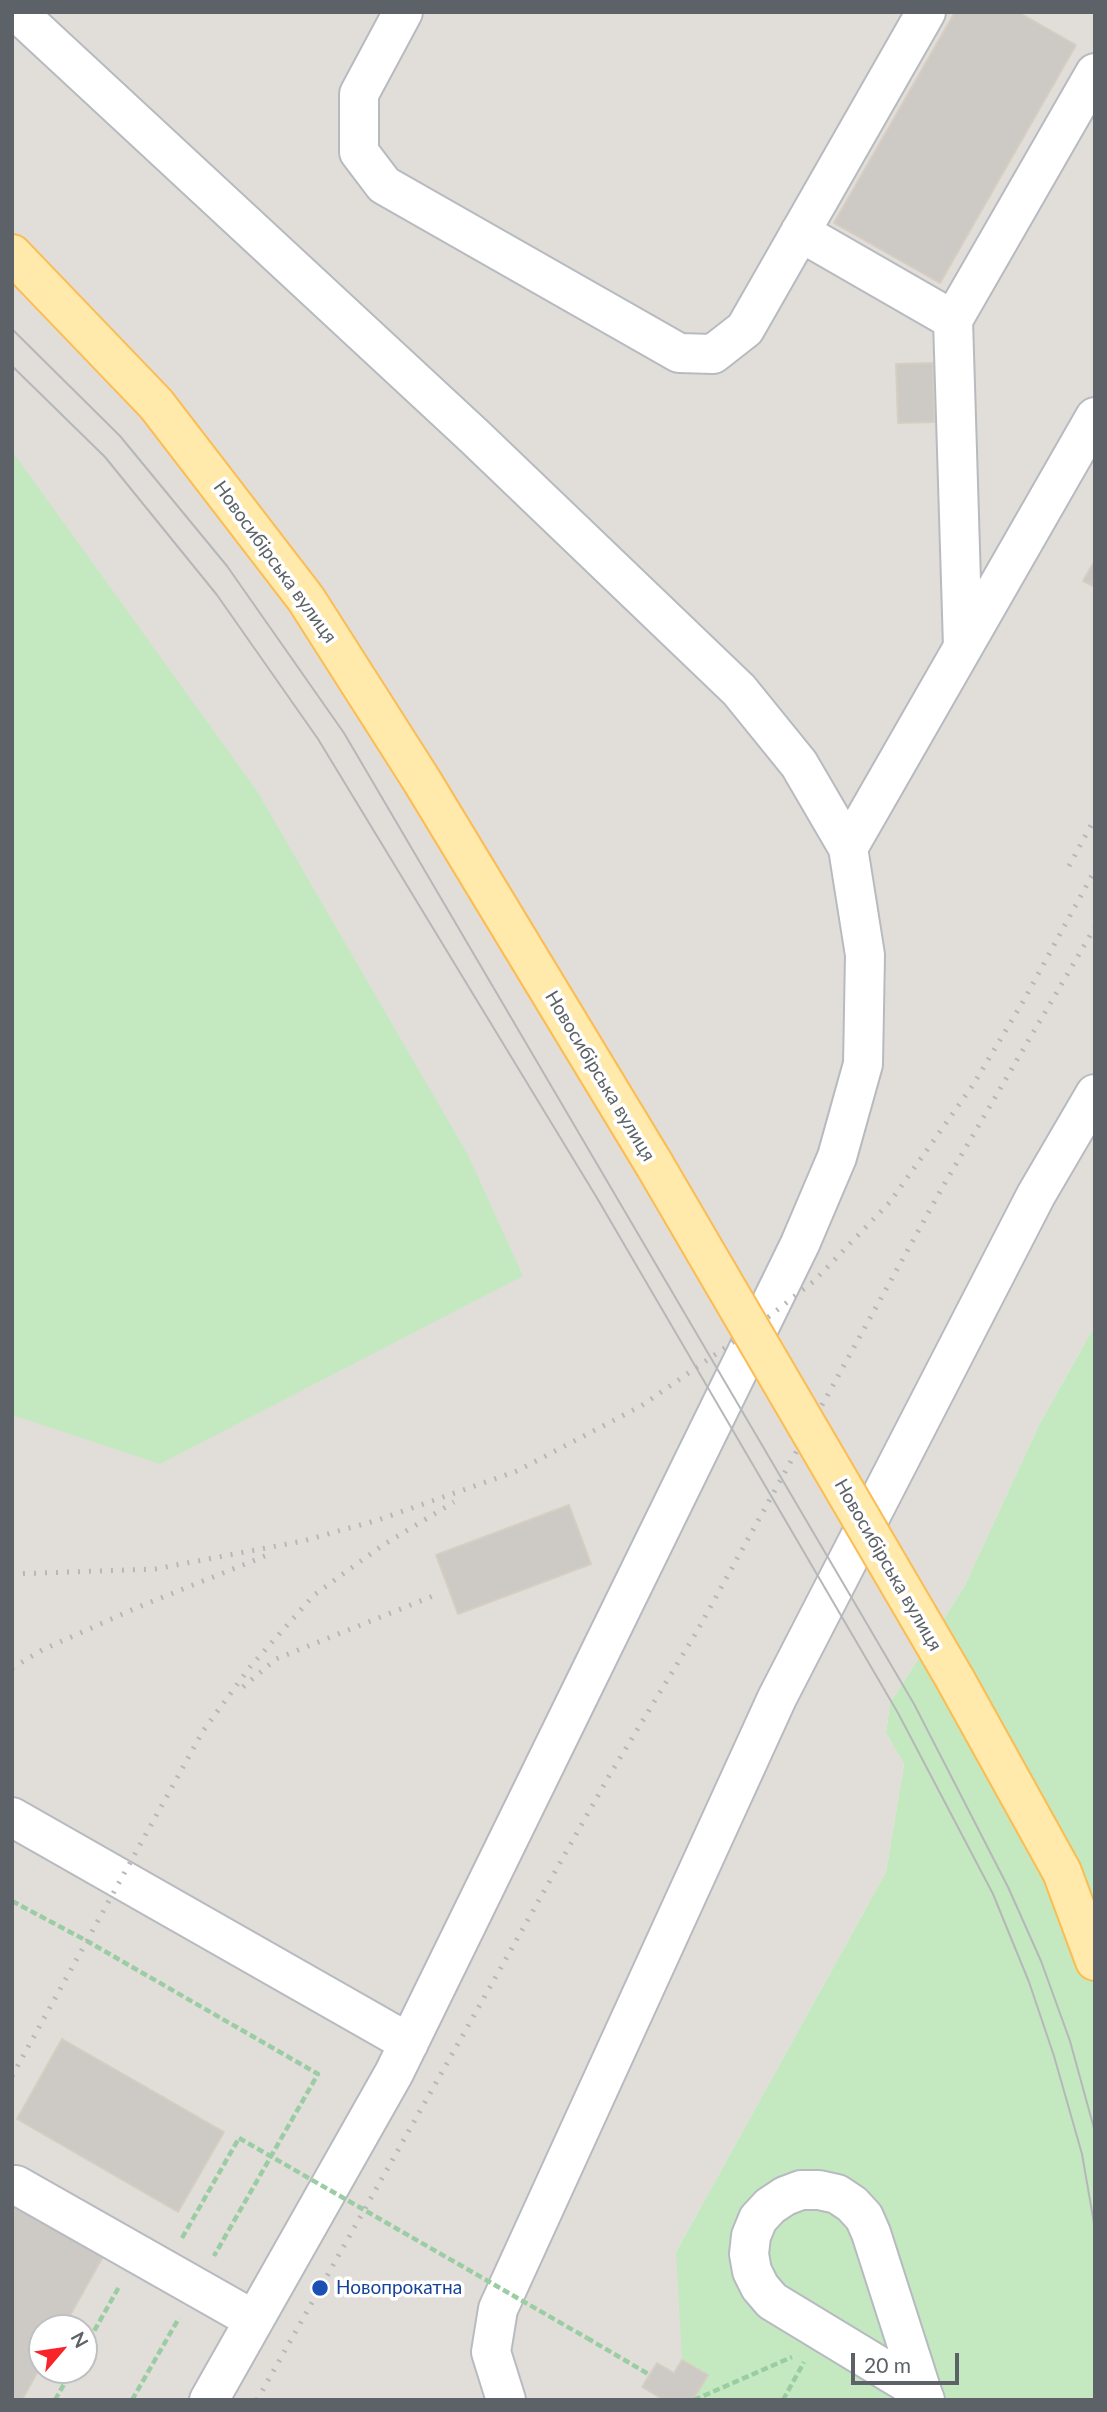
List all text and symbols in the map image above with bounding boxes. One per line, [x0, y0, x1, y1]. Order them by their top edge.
street label: Новосибірська вулиця [209, 476, 341, 648]
street label: Новосибірська вулиця [540, 987, 660, 1165]
street label: Новосибірська вулиця [829, 1475, 947, 1655]
place label: Новопрокатна [336, 2277, 462, 2299]
marker: Новопрокатна [310, 2278, 330, 2298]
north arrow [28, 2314, 98, 2384]
text: N [66, 2328, 94, 2352]
scale bar [855, 2338, 964, 2382]
text: 20 m [864, 2352, 911, 2377]

